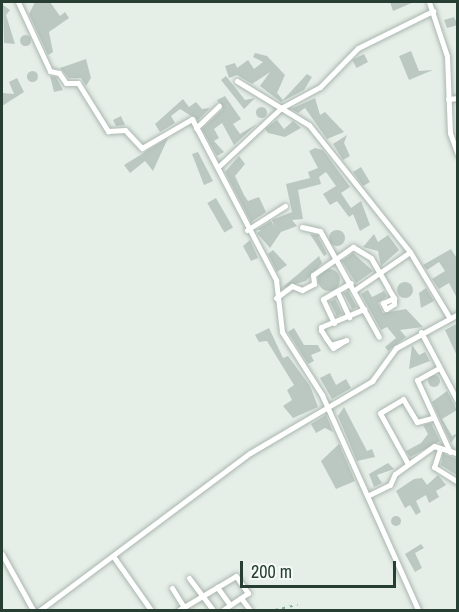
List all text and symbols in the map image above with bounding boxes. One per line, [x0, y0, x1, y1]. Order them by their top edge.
scale bar [243, 549, 399, 587]
text: 200 m [251, 559, 292, 584]

